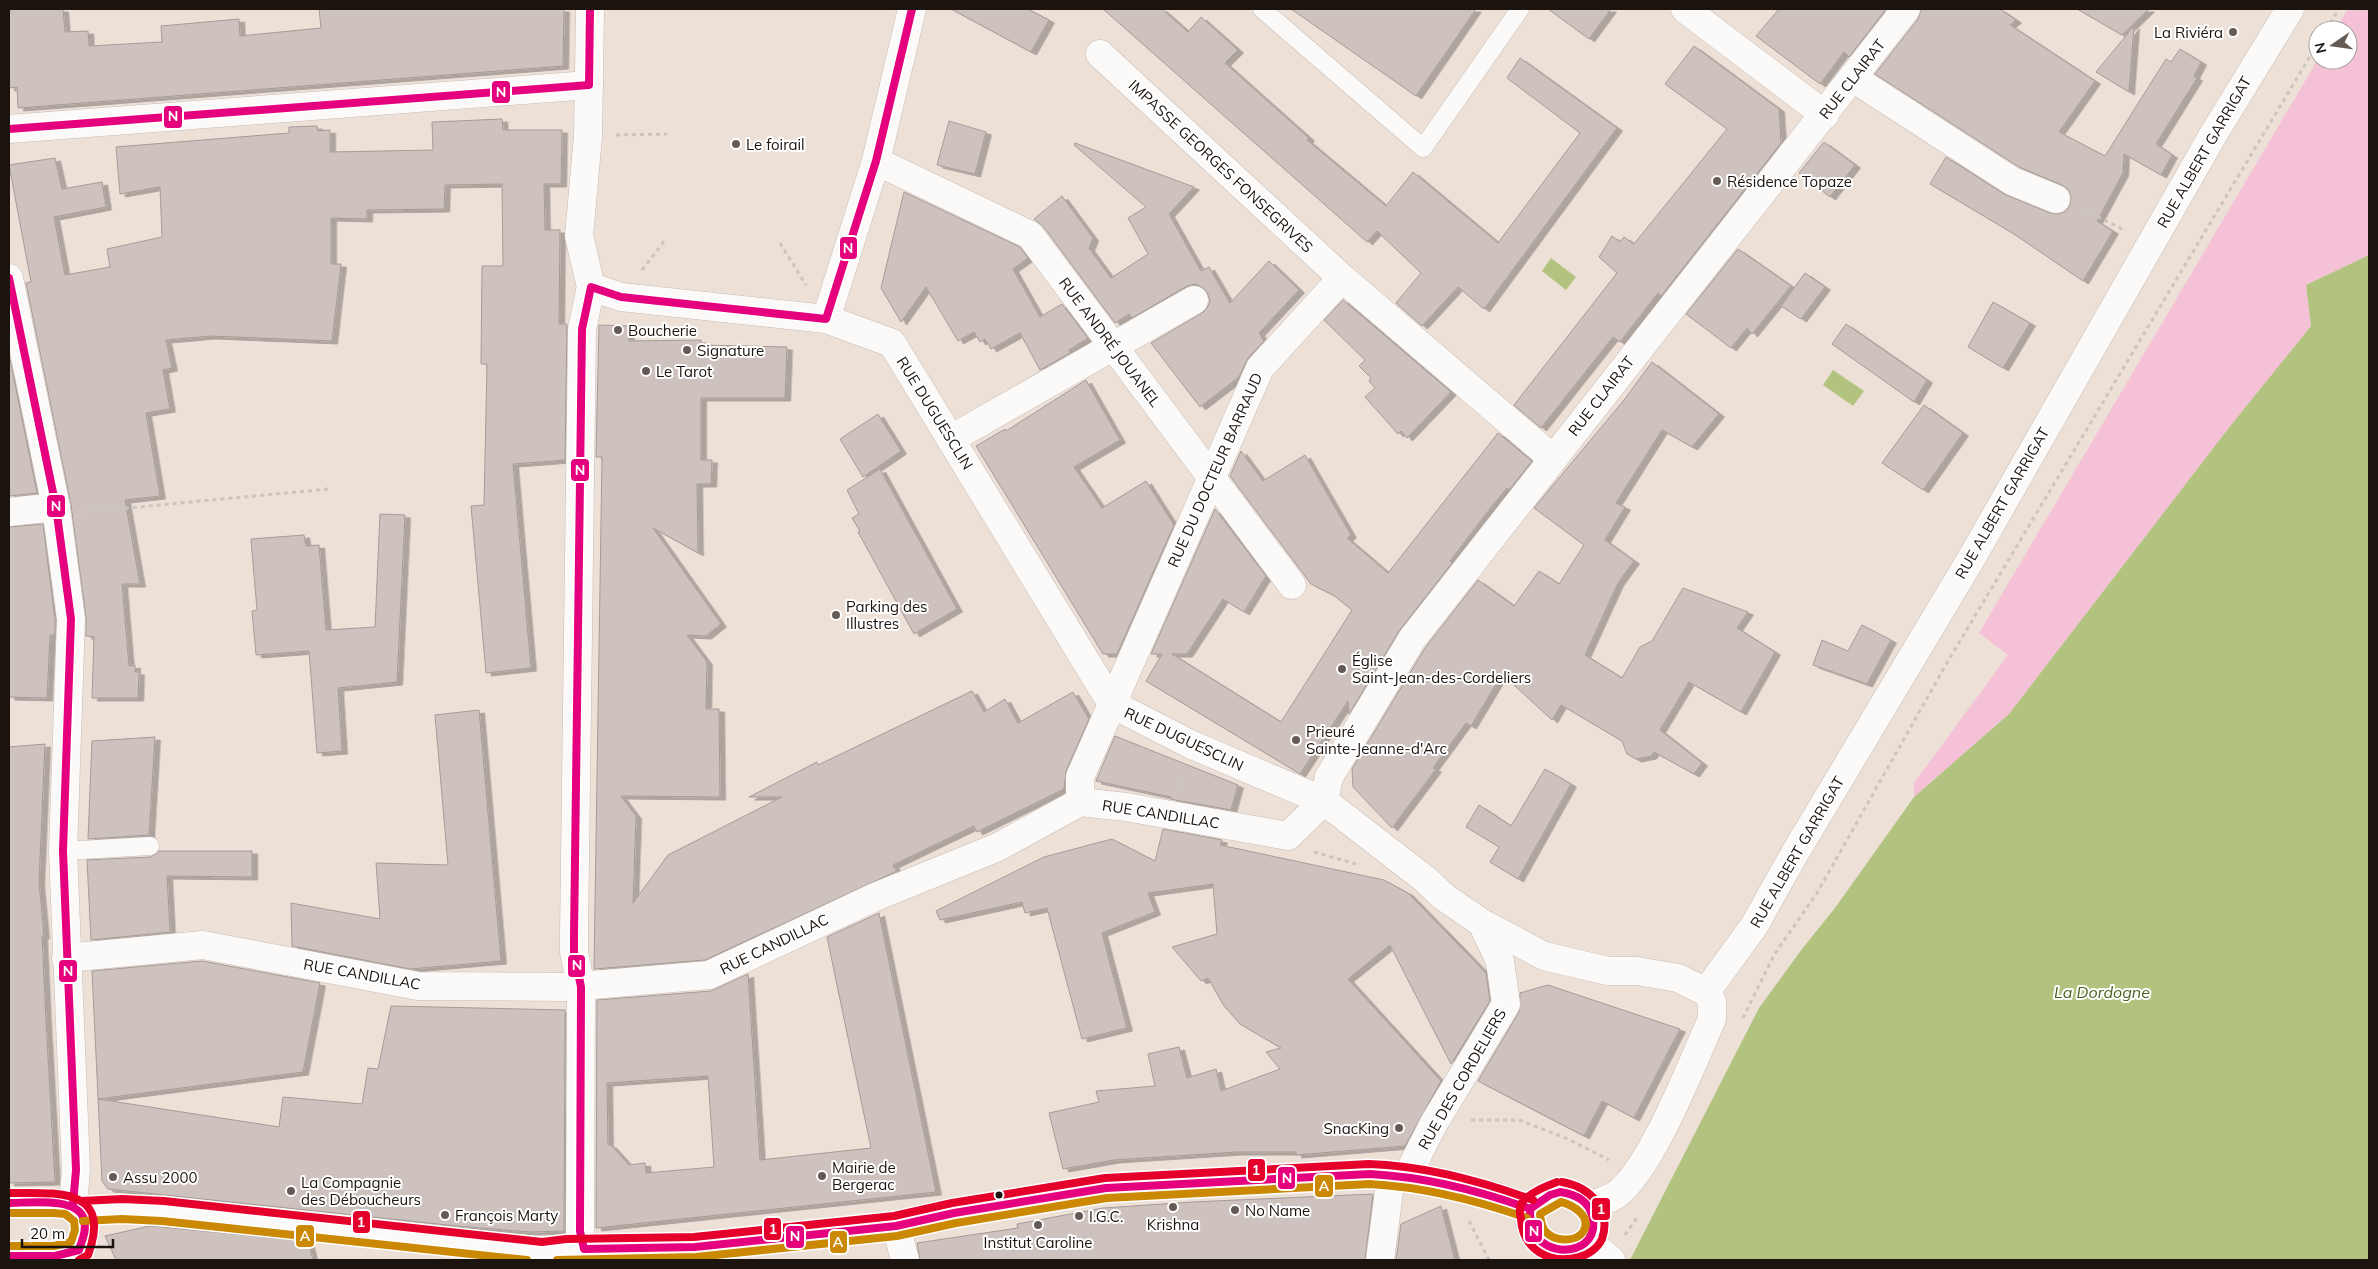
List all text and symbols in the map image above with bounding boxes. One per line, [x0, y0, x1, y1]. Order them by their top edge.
north arrow [2308, 20, 2358, 70]
place label: La Riviéra [2154, 23, 2223, 42]
marker: La Riviéra [2227, 26, 2239, 38]
street label: RUE CLAIRAT [1815, 35, 1889, 123]
text: N [2310, 41, 2330, 55]
street label: RUE ALBERT GARRIGAT [2153, 73, 2255, 231]
street label: IMPASSE GEORGES FONSEGRIVES [1125, 75, 1317, 257]
line badge: N [491, 80, 511, 104]
text: N [496, 83, 506, 101]
line badge: N [163, 105, 183, 129]
text: N [168, 107, 178, 125]
place label: Le foirail [746, 135, 805, 154]
marker: Le foirail [730, 138, 742, 150]
place label: Résidence Topaze [1727, 172, 1852, 191]
marker: Résidence Topaze [1711, 175, 1723, 187]
line badge: N [839, 236, 858, 260]
text: N [843, 239, 853, 257]
street label: RUE ANDRÉ JOUANEL [1055, 273, 1165, 411]
place label: Boucherie [628, 321, 697, 340]
marker: Boucherie [612, 324, 624, 336]
place label: Signature [697, 341, 764, 360]
marker: Signature [681, 344, 693, 356]
street label: RUE CLAIRAT [1564, 352, 1638, 440]
street label: RUE DUGUESCLIN [893, 353, 977, 473]
place label: Le Tarot [656, 362, 712, 381]
marker: Le Tarot [640, 365, 652, 377]
street label: RUE DU DOCTEUR BARRAUD [1163, 370, 1267, 570]
street label: RUE ALBERT GARRIGAT [1951, 424, 2053, 582]
line badge: N [570, 458, 590, 482]
text: N [575, 461, 585, 479]
line badge: N [46, 494, 66, 518]
text: N [51, 497, 61, 515]
place label: Parking des Illustres [846, 597, 928, 633]
marker: Parking des Illustres [830, 609, 842, 621]
place label: Église Saint-Jean-des-Cordeliers [1352, 651, 1531, 687]
marker: Église Saint-Jean-des-Cordeliers [1336, 663, 1348, 675]
street label: RUE DUGUESCLIN [1121, 703, 1247, 775]
place label: Prieuré Sainte-Jeanne-d'Arc [1306, 722, 1447, 758]
marker: Prieuré Sainte-Jeanne-d'Arc [1290, 734, 1302, 746]
street label: RUE ALBERT GARRIGAT [1746, 773, 1848, 931]
street label: RUE CANDILLAC [1101, 795, 1221, 833]
street label: RUE CANDILLAC [717, 909, 831, 979]
street label: RUE CANDILLAC [302, 954, 422, 994]
line badge: N [567, 954, 586, 978]
text: N [572, 956, 582, 974]
line badge: N [58, 959, 78, 983]
text: N [63, 962, 73, 980]
water label: La Dordogne [2054, 982, 2150, 1002]
street label: RUE DES CORDELIERS [1414, 1005, 1510, 1153]
place label: SnacKing [1324, 1119, 1389, 1138]
marker: SnacKing [1393, 1122, 1405, 1134]
place label: Mairie de Bergerac [832, 1158, 896, 1194]
line badge: 1 [1247, 1158, 1266, 1182]
text: 1 [1252, 1161, 1260, 1179]
line badge: N [1277, 1166, 1296, 1190]
place label: Assu 2000 [123, 1168, 197, 1187]
text: N [1282, 1169, 1292, 1187]
marker: Mairie de Bergerac [816, 1170, 828, 1182]
marker: Assu 2000 [107, 1171, 119, 1183]
place label: La Compagnie des Déboucheurs [301, 1173, 421, 1209]
line badge: A [1314, 1174, 1334, 1198]
text: A [1319, 1177, 1330, 1195]
marker: La Compagnie des Déboucheurs [285, 1185, 297, 1197]
unlabelled marker [994, 1190, 1004, 1200]
line badge: 1 [1591, 1197, 1611, 1221]
text: 1 [1597, 1200, 1605, 1218]
marker: Krishna [1167, 1201, 1179, 1213]
place label: No Name [1245, 1201, 1310, 1220]
marker: No Name [1229, 1204, 1241, 1216]
place label: François Marty [455, 1206, 558, 1225]
place label: I.G.C. [1089, 1207, 1123, 1226]
marker: François Marty [439, 1209, 451, 1221]
line badge: 1 [352, 1210, 371, 1234]
marker: I.G.C. [1073, 1210, 1085, 1222]
text: 1 [357, 1213, 365, 1231]
place label: Krishna [1147, 1215, 1199, 1234]
scale bar [22, 1216, 114, 1248]
line badge: 1 [763, 1217, 782, 1241]
marker: Institut Caroline [1032, 1219, 1044, 1231]
line badge: N [1524, 1219, 1543, 1243]
text: 1 [769, 1220, 777, 1238]
text: N [1529, 1222, 1539, 1240]
text: 20 m [30, 1224, 65, 1243]
line badge: A [295, 1224, 315, 1248]
line badge: N [785, 1225, 805, 1249]
text: A [300, 1227, 311, 1245]
text: N [790, 1227, 800, 1245]
line badge: A [829, 1230, 848, 1254]
text: A [833, 1233, 844, 1251]
place label: Institut Caroline [984, 1233, 1092, 1252]

